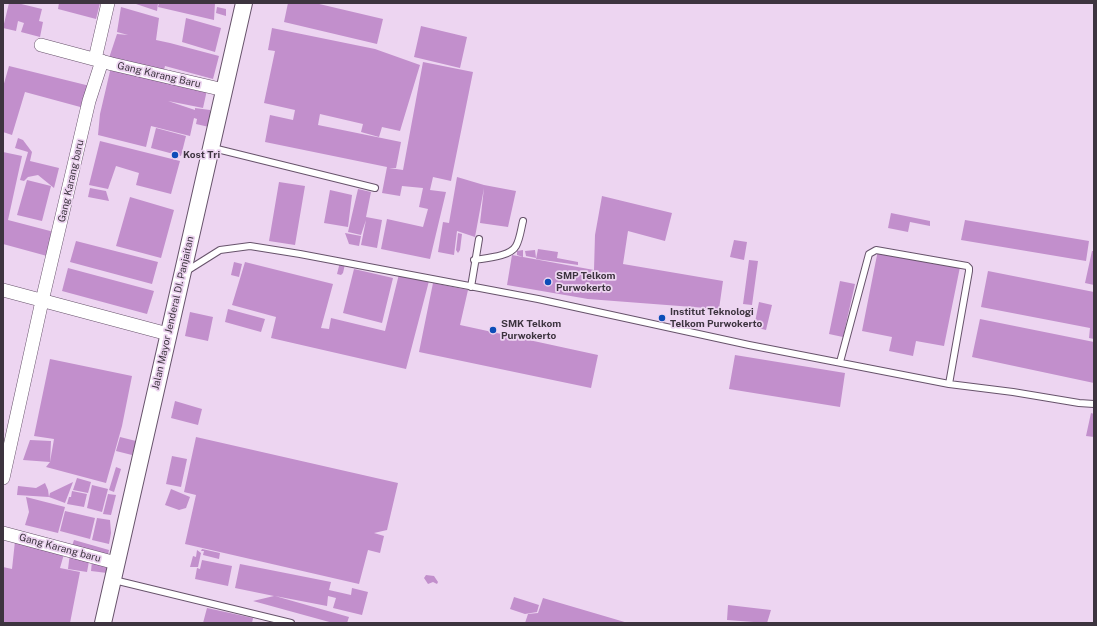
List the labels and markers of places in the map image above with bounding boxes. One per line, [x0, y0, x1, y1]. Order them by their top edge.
place label: Kost Tri [183, 149, 220, 161]
marker: Kost Tri [170, 150, 180, 160]
place label: SMP Telkom Purwokerto [556, 270, 615, 294]
marker: SMP Telkom Purwokerto [543, 277, 553, 287]
place label: Institut Teknologi Telkom Purwokerto [670, 306, 762, 330]
marker: Institut Teknologi Telkom Purwokerto [657, 313, 667, 323]
place label: SMK Telkom Purwokerto [501, 318, 561, 342]
marker: SMK Telkom Purwokerto [488, 325, 498, 335]

